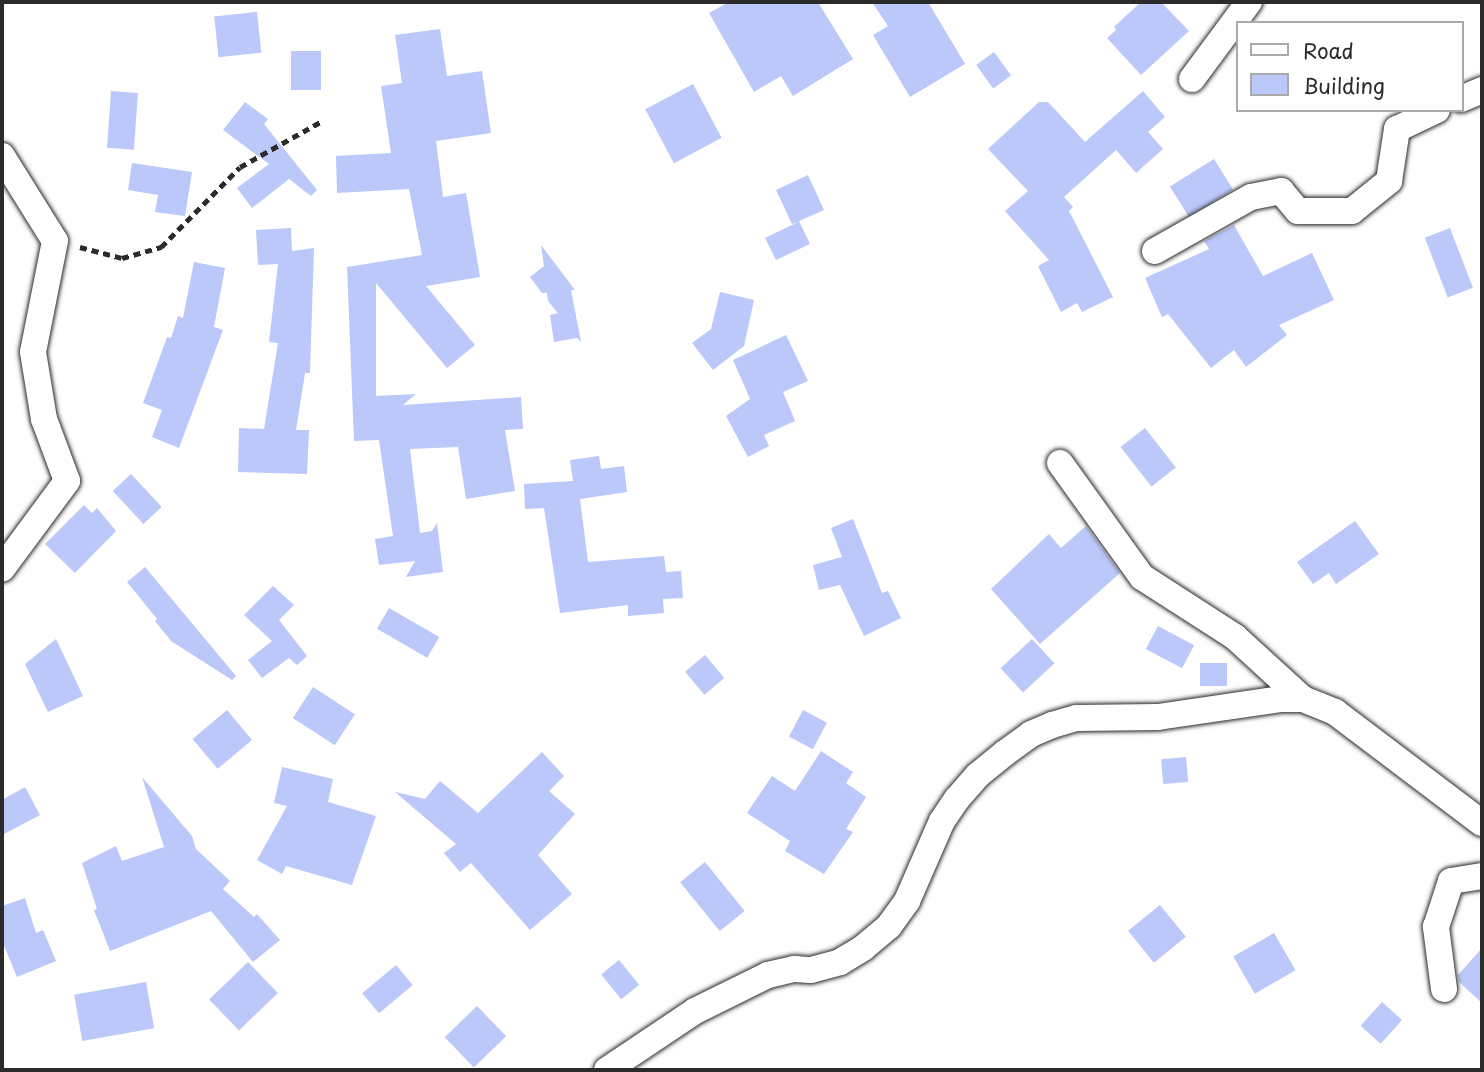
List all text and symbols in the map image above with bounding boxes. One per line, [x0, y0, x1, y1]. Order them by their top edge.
legend [1236, 21, 1463, 112]
text: Road [1303, 34, 1354, 66]
text: Building [1303, 69, 1385, 101]

